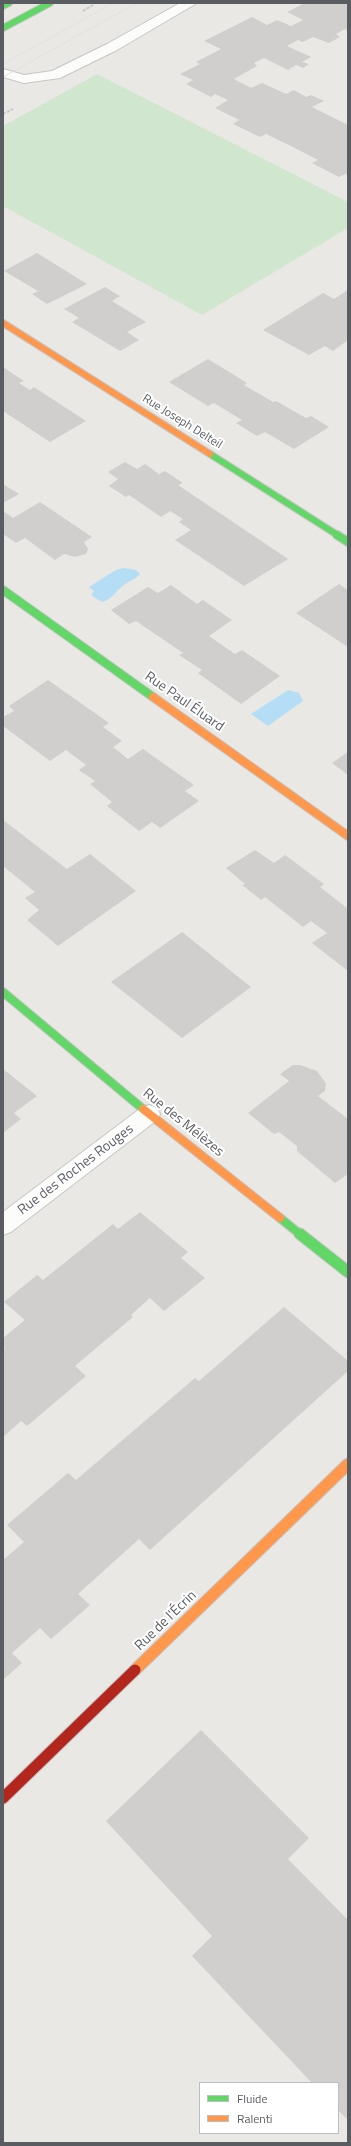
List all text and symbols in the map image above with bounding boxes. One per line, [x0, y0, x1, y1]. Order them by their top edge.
street label: Rue Joseph Delteil [139, 392, 225, 452]
street label: Rue Paul Éluard [141, 669, 227, 735]
street label: Rue des Mélèzes [139, 1085, 227, 1161]
street label: Rue des Roches Rouges [15, 1121, 137, 1219]
street label: Rue de l'Écrin [132, 1588, 200, 1654]
legend [199, 2082, 339, 2134]
text: Fluide [237, 2089, 268, 2108]
text: Ralenti [237, 2109, 272, 2128]

